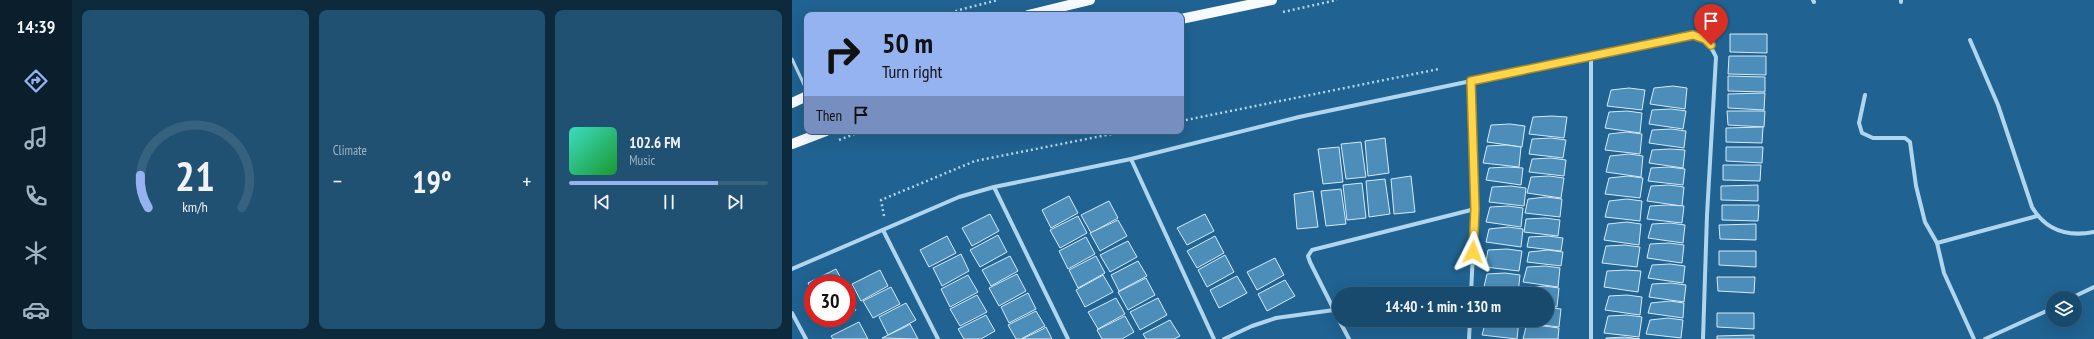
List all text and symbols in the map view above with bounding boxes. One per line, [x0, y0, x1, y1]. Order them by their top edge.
pin [1694, 4, 1728, 45]
icon: arrive [1700, 10, 1722, 32]
text: 14:39 [17, 15, 55, 38]
text: 50 m [882, 24, 933, 61]
icon: right [816, 28, 868, 80]
text: Turn right [882, 60, 942, 83]
icon: directions [22, 67, 50, 95]
icon: arrive [850, 104, 872, 126]
text: Then [816, 106, 842, 125]
icon: music [22, 124, 50, 152]
text: 102.6 FM [629, 133, 681, 152]
text: Climate [333, 142, 367, 159]
text: 21 [175, 148, 215, 201]
text: Music [629, 152, 655, 169]
text: 19° [412, 162, 452, 201]
text: − [333, 167, 342, 195]
text: + [522, 167, 531, 195]
icon: phone [22, 182, 50, 210]
icon: previous [591, 191, 613, 213]
icon: pause [658, 191, 680, 213]
icon: next [724, 191, 746, 213]
text: km/h [183, 196, 208, 215]
position arrow [1452, 231, 1494, 273]
icon: climate [22, 239, 50, 267]
speed limit sign: 30 [804, 275, 856, 327]
map controls [2046, 291, 2082, 327]
button: layers [2046, 291, 2082, 327]
icon: car [22, 296, 50, 324]
text: 14:40 · 1 min · 130 m [1385, 297, 1501, 316]

